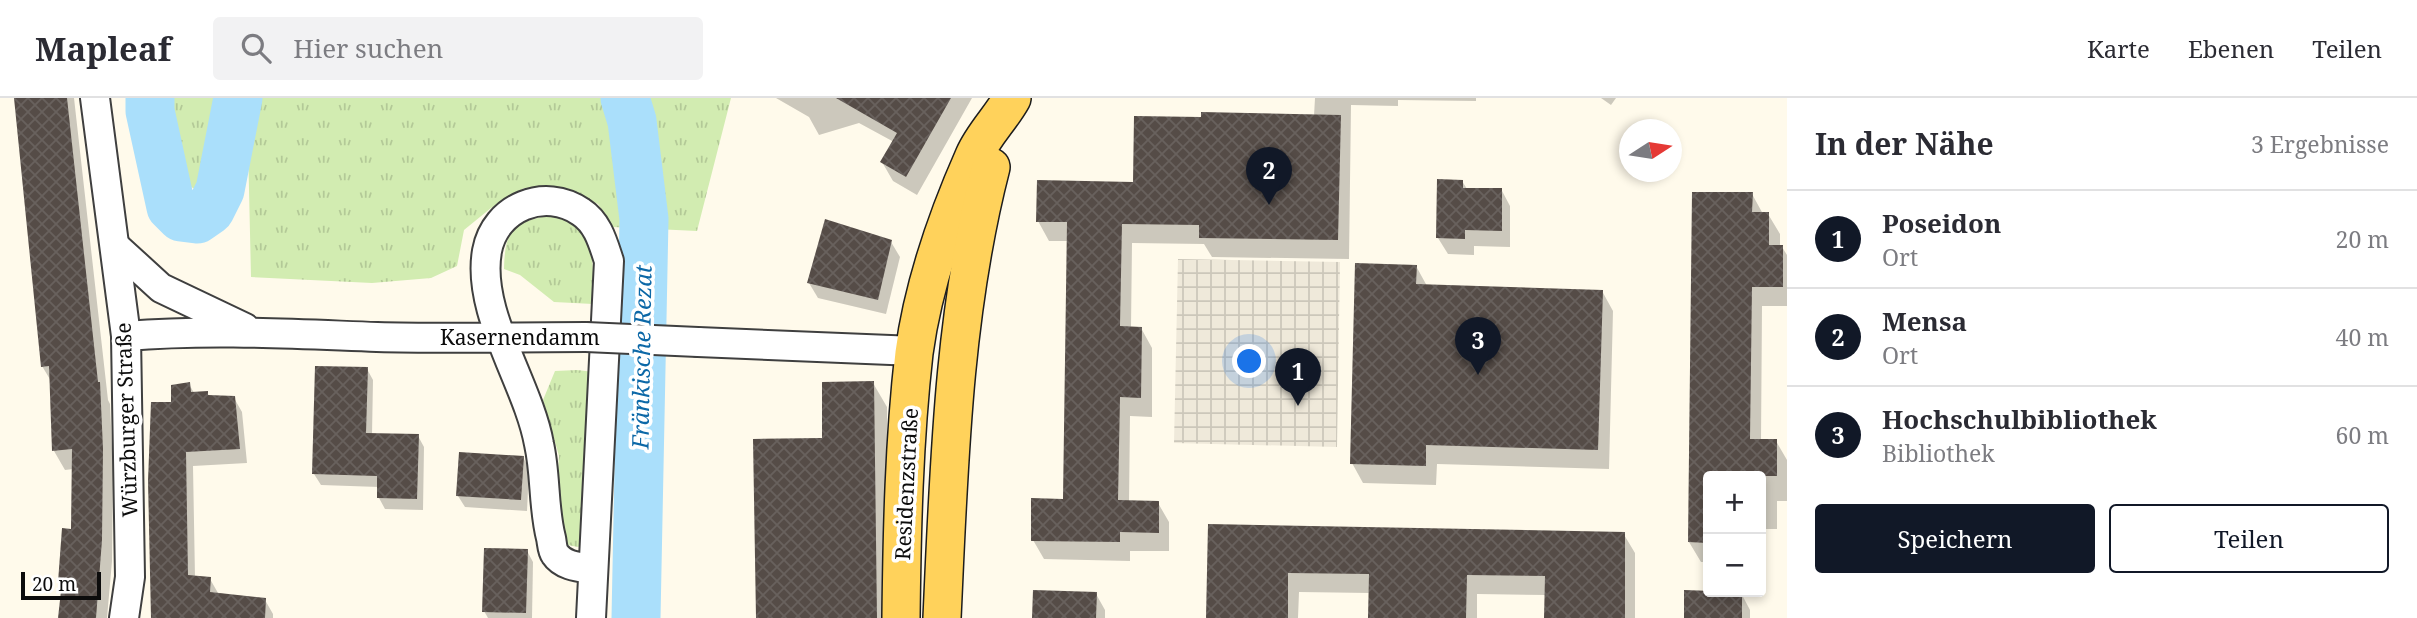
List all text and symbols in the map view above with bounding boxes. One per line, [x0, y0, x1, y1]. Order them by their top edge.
search box [213, 17, 703, 80]
text: Mapleaf [35, 26, 171, 71]
icon: search [237, 29, 275, 67]
text: Hier suchen [293, 30, 443, 66]
text: Karte [2087, 32, 2150, 65]
text: Ebenen [2188, 32, 2274, 65]
text: Teilen [2312, 32, 2382, 65]
north arrow [1619, 119, 1682, 182]
text: In der Nähe [1815, 123, 1994, 164]
text: 3 Ergebnisse [2251, 128, 2389, 160]
pin: 2 [1246, 147, 1292, 205]
text: Poseidon [1882, 205, 2001, 241]
text: 1 [1832, 223, 1845, 255]
text: 20 m [2336, 223, 2389, 255]
text: Ort [1882, 241, 1918, 273]
water label: Fränkische Rezat [623, 264, 659, 450]
text: Mensa [1882, 303, 1967, 339]
pin: 3 [1455, 317, 1501, 375]
text: 2 [1832, 321, 1845, 353]
text: 40 m [2336, 321, 2389, 353]
street label: Würzburger Straße [109, 322, 143, 518]
street label: Kasernendamm [440, 323, 600, 351]
text: Ort [1882, 339, 1918, 371]
your location [1232, 344, 1266, 378]
pin: 1 [1275, 348, 1321, 406]
text: Hochschulbibliothek [1882, 401, 2157, 437]
street label: Residenzstraße [888, 407, 924, 561]
text: 3 [1832, 419, 1845, 451]
text: 60 m [2336, 419, 2389, 451]
text: Bibliothek [1882, 437, 1995, 469]
map controls [1703, 471, 1766, 597]
button: + [1703, 471, 1766, 534]
button: Speichern [1815, 504, 2095, 573]
button: Teilen [2109, 504, 2389, 573]
button: − [1703, 534, 1766, 597]
scale bar [21, 569, 102, 601]
text: 20 m [32, 571, 76, 597]

